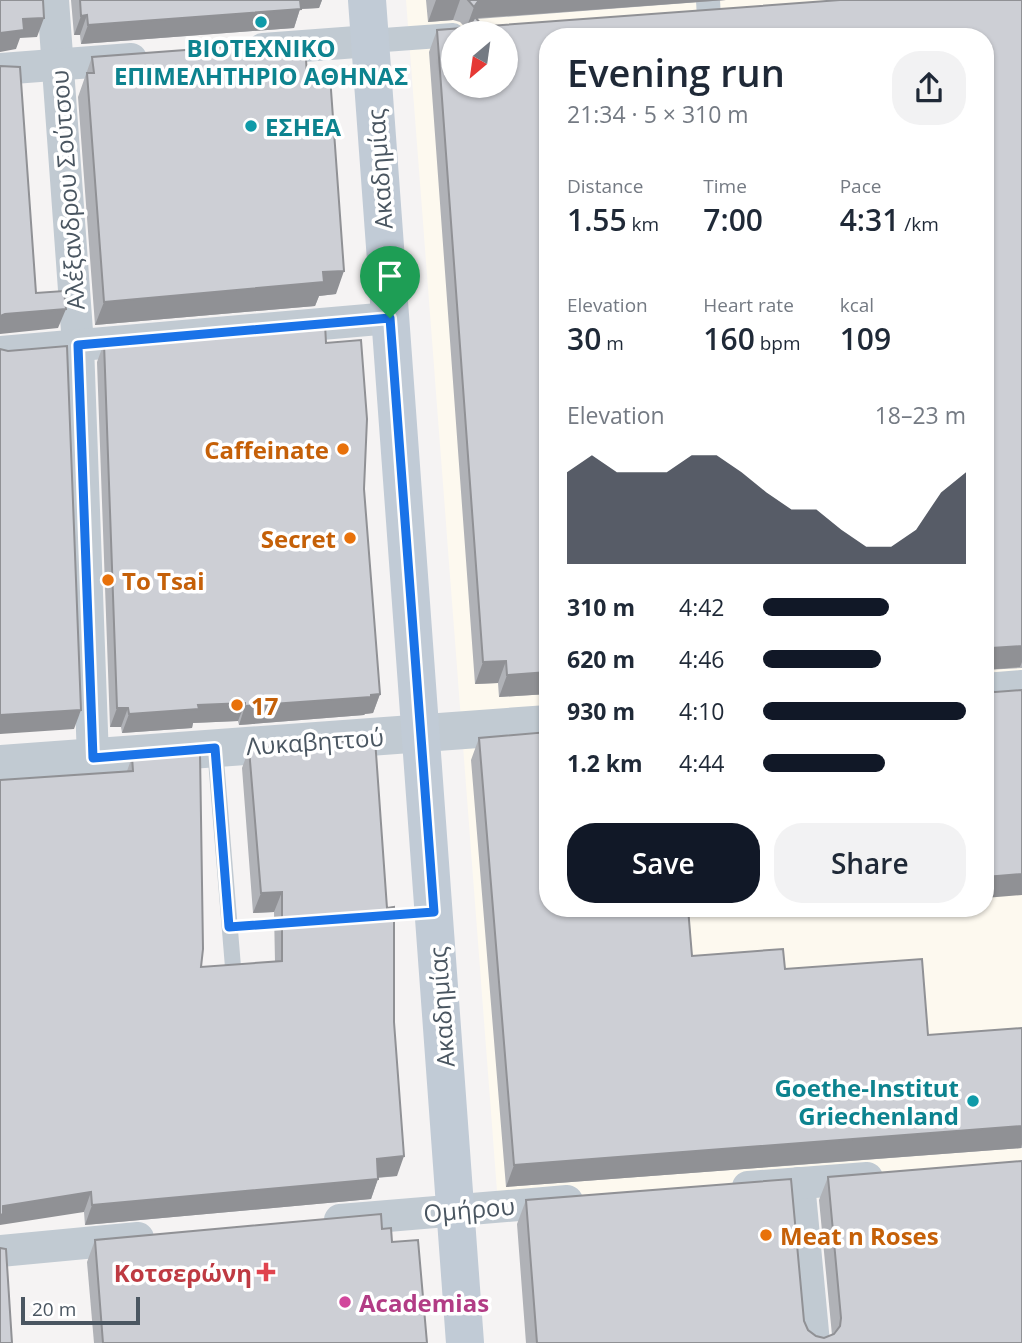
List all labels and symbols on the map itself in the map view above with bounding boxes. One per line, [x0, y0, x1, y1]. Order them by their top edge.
marker: ΒΙΟΤΕΧΝΙΚΟ ΕΠΙΜΕΛΗΤΗΡΙΟ ΑΘΗΝΑΣ [253, 14, 269, 30]
north arrow [441, 21, 518, 98]
place label: ΒΙΟΤΕΧΝΙΚΟ ΕΠΙΜΕΛΗΤΗΡΙΟ ΑΘΗΝΑΣ [114, 31, 408, 92]
street label: Αλέξανδρου Σούτσου [42, 69, 92, 311]
street label: Ακαδημίας [358, 108, 400, 230]
place label: ΕΣΗΕΑ [265, 110, 341, 143]
marker: ΕΣΗΕΑ [243, 118, 259, 134]
pin [360, 246, 420, 318]
place label: Caffeinate [204, 433, 329, 466]
marker: Caffeinate [335, 441, 351, 457]
place label: Secret [261, 522, 336, 555]
marker: Secret [342, 530, 358, 546]
place label: To Tsai [122, 564, 205, 597]
marker: To Tsai [100, 572, 116, 588]
place label: 17 [251, 689, 278, 722]
marker: 17 [229, 697, 245, 713]
street label: Λυκαβηττού [245, 720, 385, 762]
street label: Ακαδημίας [420, 946, 462, 1068]
place label: Goethe-Institut Griechenland [774, 1071, 959, 1132]
marker: Goethe-Institut Griechenland [965, 1093, 981, 1109]
street label: Ομήρου [422, 1189, 516, 1229]
place label: Meat n Roses [780, 1219, 939, 1252]
marker: Meat n Roses [758, 1227, 774, 1243]
place label: Κοτσερώνη [114, 1256, 252, 1289]
marker: Κοτσερώνη [258, 1264, 274, 1280]
place label: Academias [359, 1286, 489, 1319]
scale bar [21, 1294, 140, 1326]
marker: Academias [337, 1294, 353, 1310]

